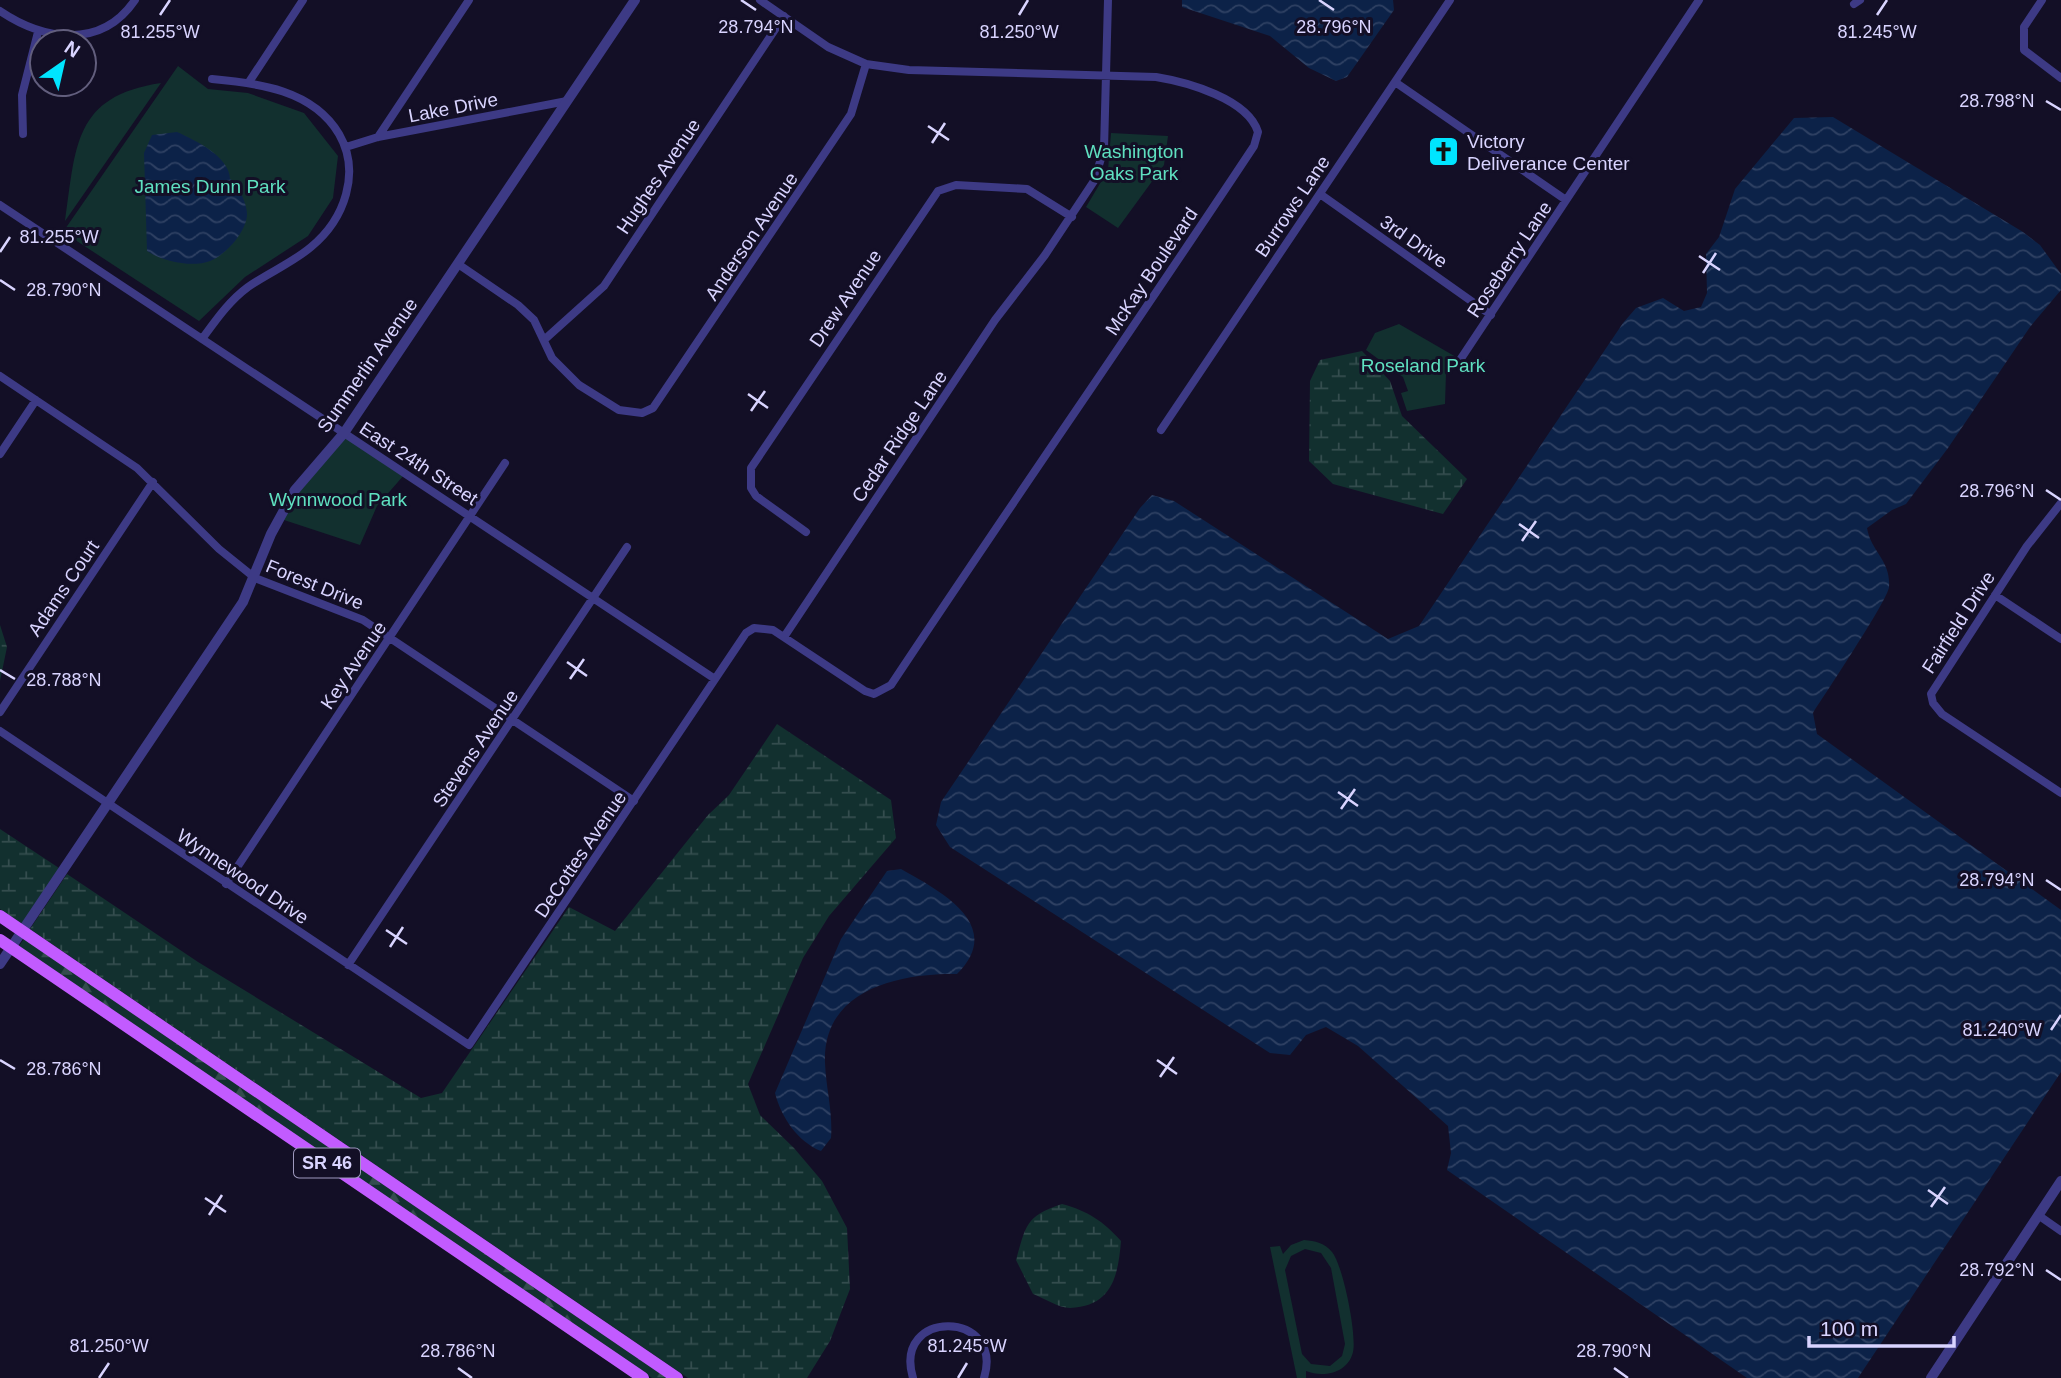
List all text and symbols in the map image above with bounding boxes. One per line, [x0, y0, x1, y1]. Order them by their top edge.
text: 28.794°N [718, 17, 794, 37]
text: 28.796°N [1296, 17, 1372, 37]
text: 81.255°W [120, 22, 200, 42]
text: 81.250°W [979, 22, 1059, 42]
text: 81.245°W [1837, 22, 1917, 42]
north arrow [28, 28, 98, 98]
text: N [61, 37, 84, 62]
street label: Lake Drive [407, 89, 500, 126]
text: 28.798°N [1959, 91, 2035, 111]
street label: Hughes Avenue [612, 115, 705, 238]
place label: Victory Deliverance Center [1467, 131, 1630, 174]
church icon: Victory Deliverance Center [1427, 135, 1461, 169]
park label: Washington Oaks Park [1084, 141, 1184, 184]
street label: Burrows Lane [1251, 152, 1334, 261]
street label: Anderson Avenue [701, 168, 802, 304]
park label: James Dunn Park [134, 176, 286, 197]
street label: Roseberry Lane [1463, 197, 1556, 321]
street label: McKay Boulevard [1101, 204, 1202, 339]
street label: 3rd Drive [1376, 211, 1451, 272]
text: 81.255°W [19, 227, 99, 247]
street label: Drew Avenue [805, 246, 886, 351]
text: 28.790°N [26, 280, 102, 300]
street label: Summerlin Avenue [313, 294, 422, 436]
park label: Roseland Park [1361, 355, 1486, 376]
street label: Cedar Ridge Lane [848, 366, 951, 506]
street label: East 24th Street [356, 418, 482, 510]
text: 28.796°N [1959, 481, 2035, 501]
park label: Wynnwood Park [269, 489, 408, 510]
street label: Adams Court [24, 536, 104, 640]
street label: Forest Drive [263, 555, 367, 614]
street label: Fairfield Drive [1918, 567, 1999, 677]
street label: Key Avenue [316, 618, 390, 713]
text: 28.788°N [26, 670, 102, 690]
street label: Stevens Avenue [428, 686, 522, 811]
street label: DeCottes Avenue [530, 787, 630, 921]
street label: Wynnewood Drive [173, 825, 312, 928]
text: 28.794°N [1959, 870, 2035, 890]
text: 81.240°W [1962, 1020, 2042, 1040]
text: 28.786°N [26, 1059, 102, 1079]
road number: SR 46 [294, 1148, 360, 1178]
text: 28.792°N [1959, 1260, 2035, 1280]
scale bar [1809, 1304, 1954, 1348]
text: 100 m [1820, 1317, 1878, 1340]
text: 81.250°W [69, 1336, 149, 1356]
text: 81.245°W [927, 1336, 1007, 1356]
text: 28.786°N [420, 1341, 496, 1361]
text: 28.790°N [1576, 1341, 1652, 1361]

